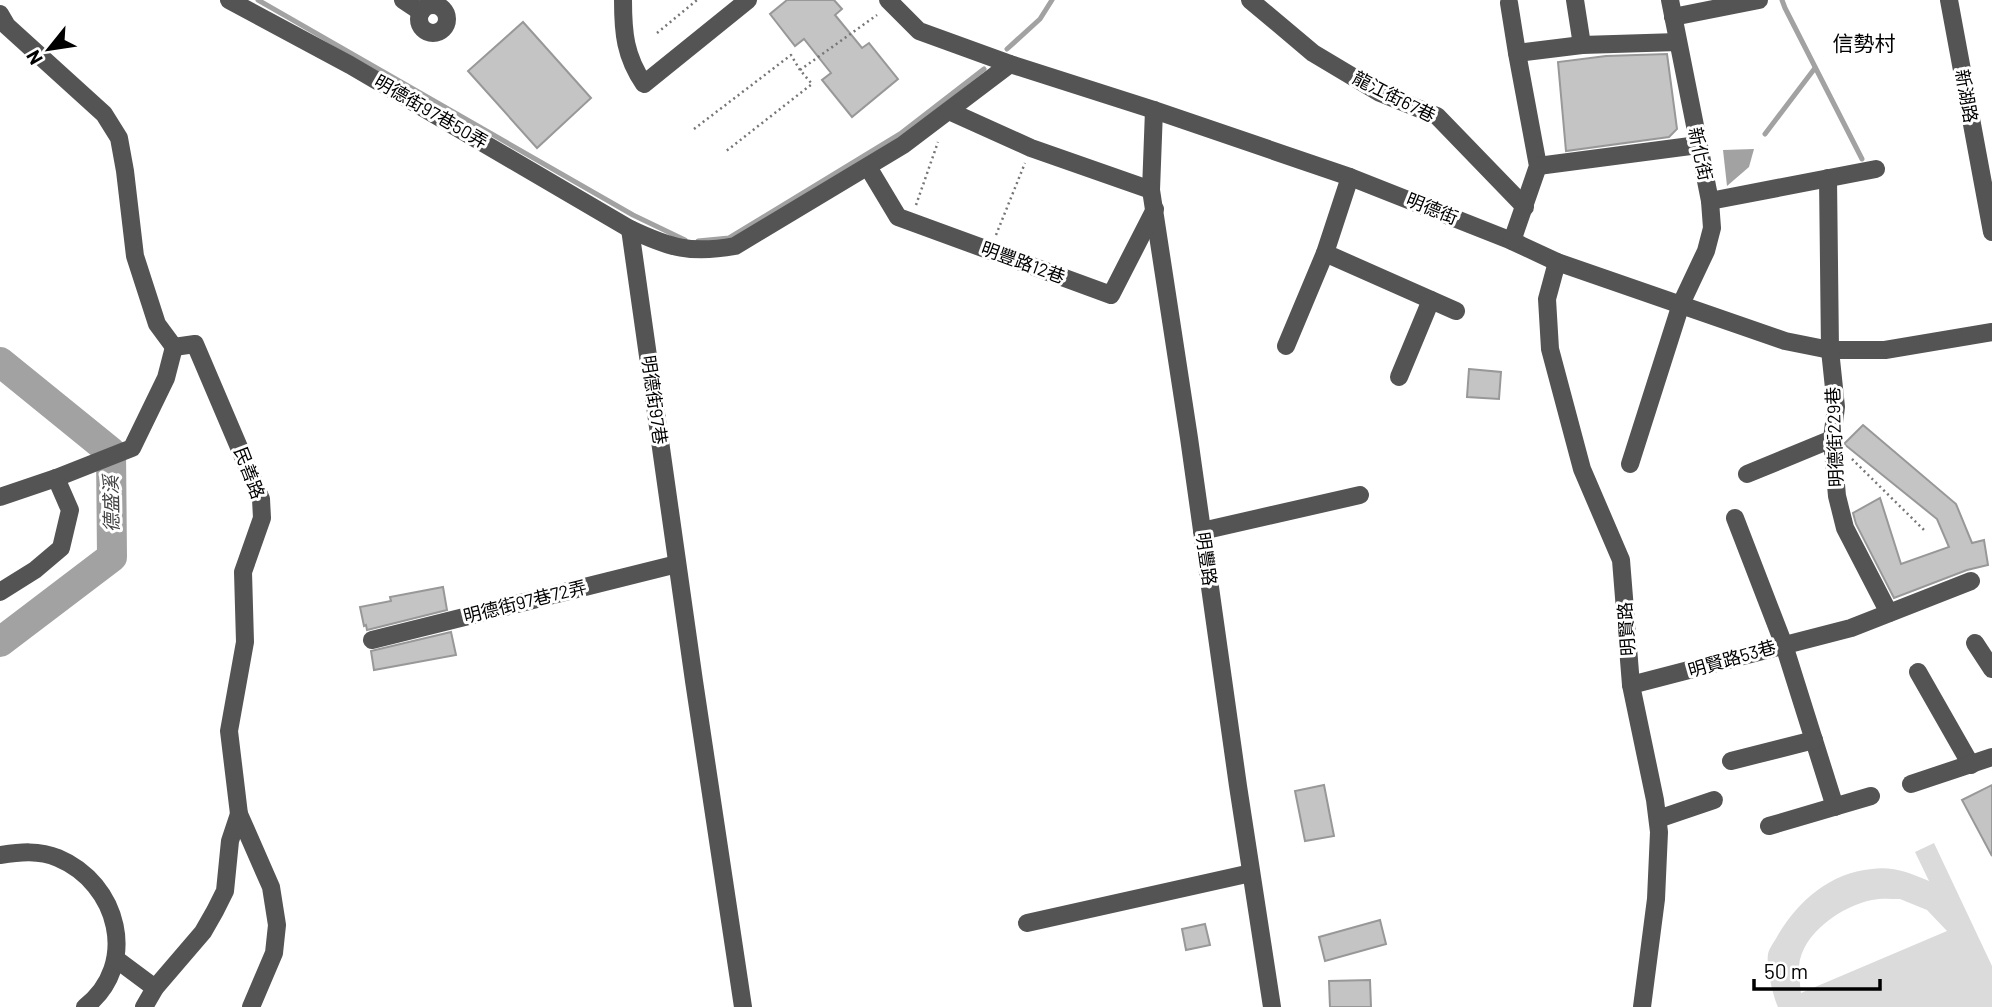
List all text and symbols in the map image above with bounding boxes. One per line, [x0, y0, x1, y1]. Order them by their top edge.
north arrow [14, 14, 84, 84]
district label: 信勢村 [1833, 30, 1896, 55]
text: N [21, 47, 47, 69]
street label: 龍江街67巷 [1349, 66, 1439, 126]
street label: 新湖路 [1951, 67, 1983, 124]
street label: 明德街97巷50弄 [371, 70, 492, 152]
street label: 新化街 [1685, 125, 1717, 182]
street label: 明德街 [1403, 188, 1462, 228]
street label: 明豐路12巷 [978, 237, 1068, 287]
street label: 明德街97巷 [638, 354, 672, 446]
street label: 明德街229巷 [1821, 386, 1847, 488]
street label: 民善路 [230, 443, 270, 502]
water label: 德盛溪 [98, 472, 122, 533]
street label: 明豐路 [1192, 531, 1222, 587]
street label: 明德街97巷72弄 [461, 575, 589, 627]
street label: 明賢路 [1613, 601, 1639, 657]
street label: 明賢路53巷 [1685, 635, 1778, 681]
scale bar [1754, 948, 1880, 992]
text: 50 m [1764, 958, 1808, 983]

